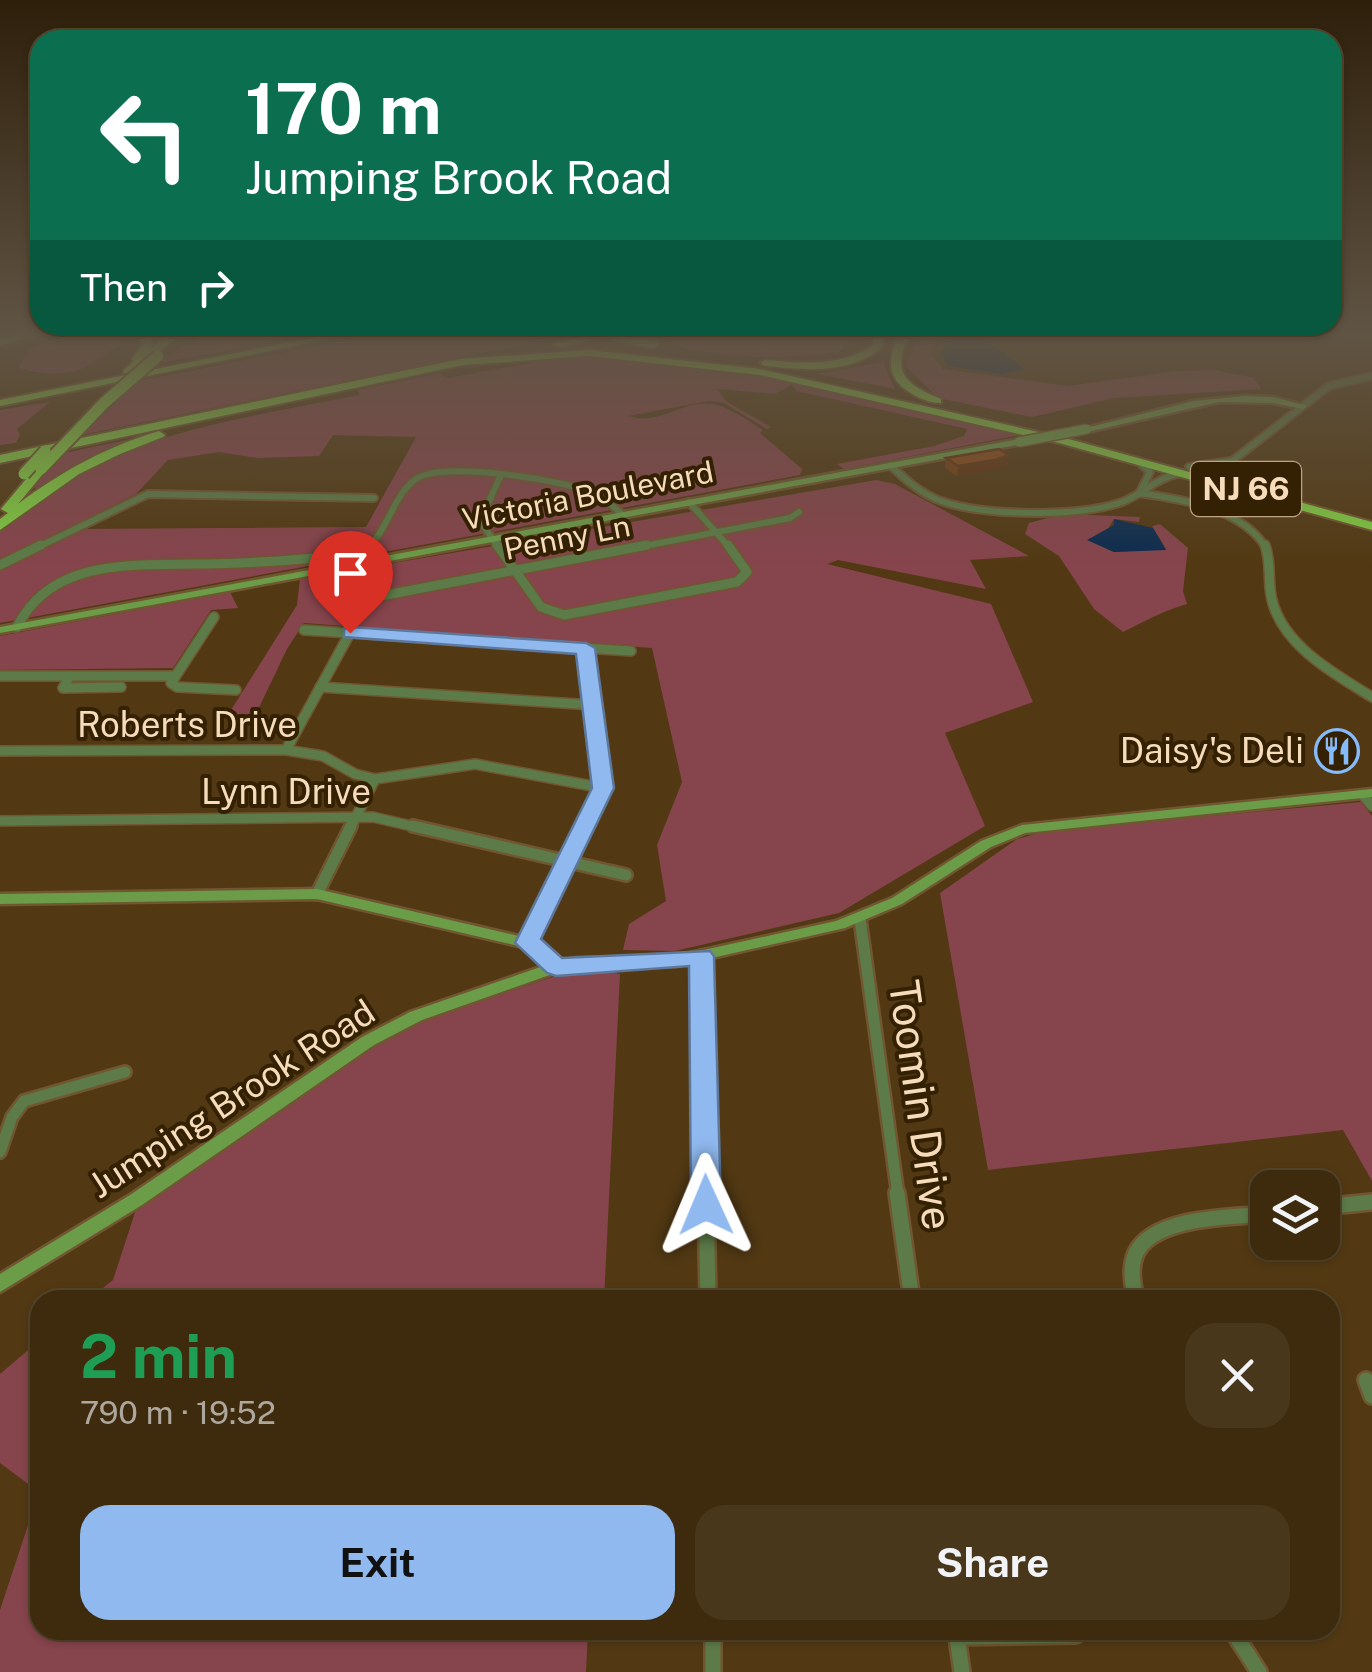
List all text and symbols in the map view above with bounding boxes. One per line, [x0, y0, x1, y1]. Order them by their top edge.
text: 170 m [245, 67, 442, 150]
icon: left [80, 70, 210, 200]
text: Jumping Brook Road [245, 151, 672, 204]
icon: right [188, 260, 243, 315]
text: Then [80, 265, 168, 310]
street label: Victoria Boulevard [459, 453, 716, 537]
road number: NJ 66 [1191, 462, 1301, 516]
street label: Penny Ln [501, 507, 633, 567]
pin [308, 531, 393, 634]
icon: arrive [323, 546, 378, 601]
street label: Roberts Drive [77, 704, 297, 745]
restaurant icon: Daisy's Deli [1314, 728, 1360, 774]
place label: Daisy's Deli [1120, 730, 1304, 771]
street label: Lynn Drive [201, 771, 371, 812]
street label: Toomin Drive [880, 977, 963, 1233]
street label: Jumping Brook Road [81, 991, 382, 1206]
position arrow [654, 1153, 758, 1257]
map controls [1250, 1170, 1340, 1260]
button: layers [1250, 1170, 1340, 1260]
text: 2 min [80, 1321, 237, 1392]
button: close [1185, 1323, 1290, 1428]
text: 790 m · 19:52 [80, 1394, 276, 1431]
button: Exit [80, 1505, 675, 1620]
button: Share [695, 1505, 1290, 1620]

